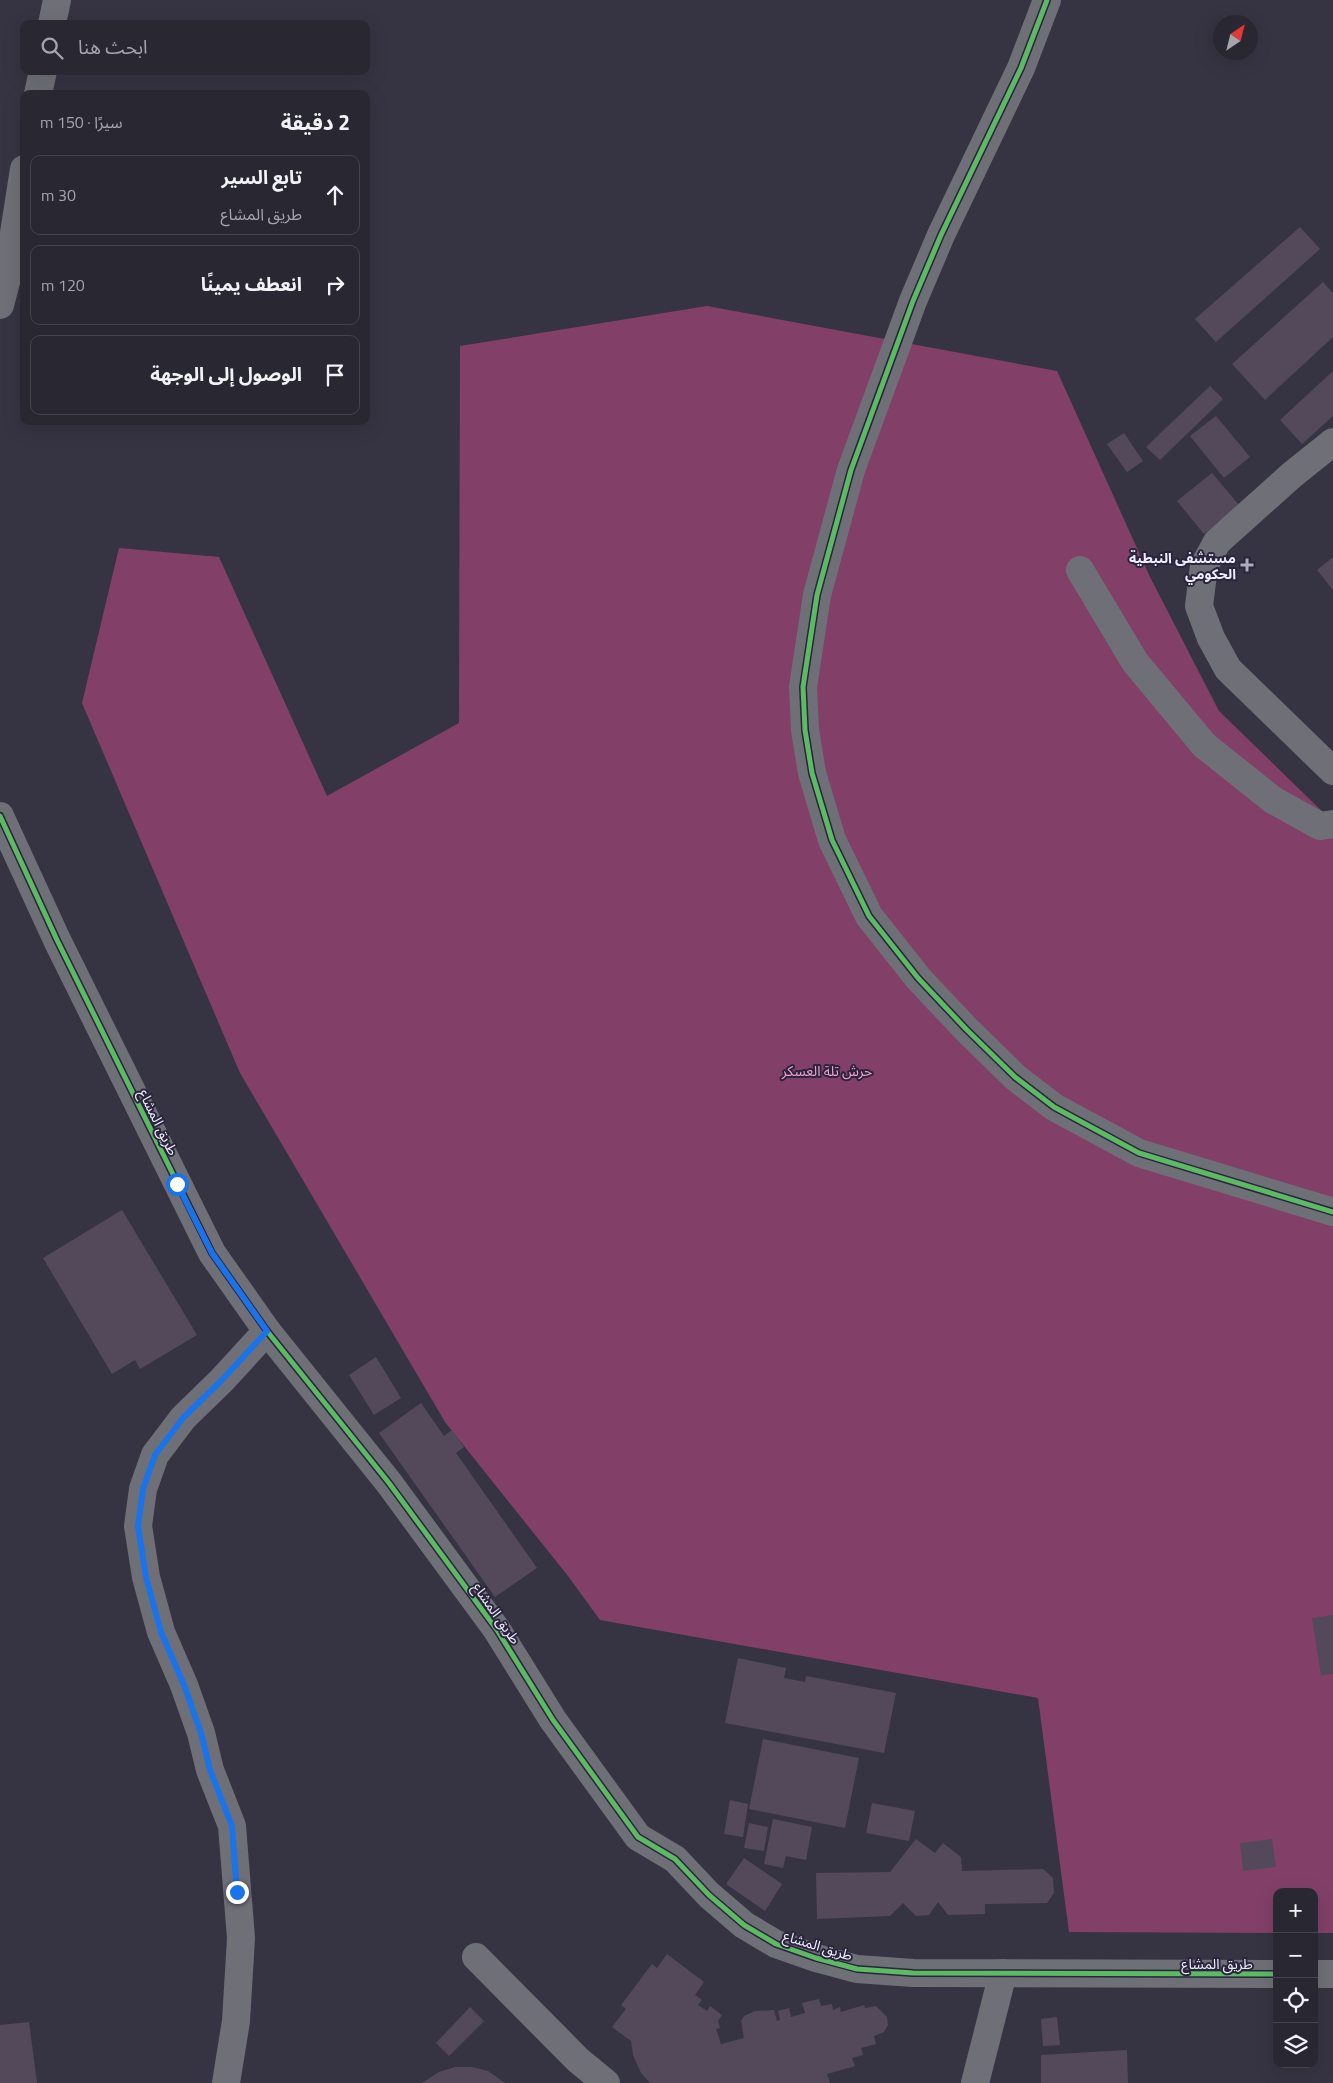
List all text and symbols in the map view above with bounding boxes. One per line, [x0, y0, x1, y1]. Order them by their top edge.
north arrow [1213, 15, 1258, 60]
search box [20, 20, 370, 75]
text: ابحث هنا [78, 32, 148, 61]
icon: search [38, 34, 66, 62]
text: 2 دقيقة [281, 106, 350, 138]
text: سيرًا · 150 m [40, 110, 123, 134]
text: تابع السير [222, 162, 302, 191]
icon: ahead [321, 181, 349, 209]
text: 30 m [41, 183, 76, 207]
text: طريق المشاع [220, 202, 302, 226]
text: انعطف يمينًا [201, 269, 302, 298]
icon: right [321, 271, 349, 299]
text: 120 m [41, 273, 85, 297]
text: الوصول إلى الوجهة [150, 359, 302, 388]
icon: arrive [321, 361, 349, 389]
place label: مستشفى النبطية الحكومي [1129, 547, 1236, 585]
marker: مستشفى النبطية الحكومي [1240, 558, 1254, 572]
park label: حرش تلة العسكر [781, 1060, 872, 1081]
street label: طريق المشاع [133, 1085, 184, 1159]
route start [166, 1173, 189, 1196]
street label: طريق المشاع [467, 1578, 526, 1649]
route end [226, 1881, 249, 1904]
map controls [1273, 1888, 1318, 2068]
button: + [1273, 1888, 1318, 1933]
street label: طريق المشاع [781, 1925, 855, 1966]
button: − [1273, 1933, 1318, 1978]
street label: طريق المشاع [1181, 1953, 1253, 1975]
button: locate [1273, 1978, 1318, 2023]
button: layers [1273, 2023, 1318, 2068]

